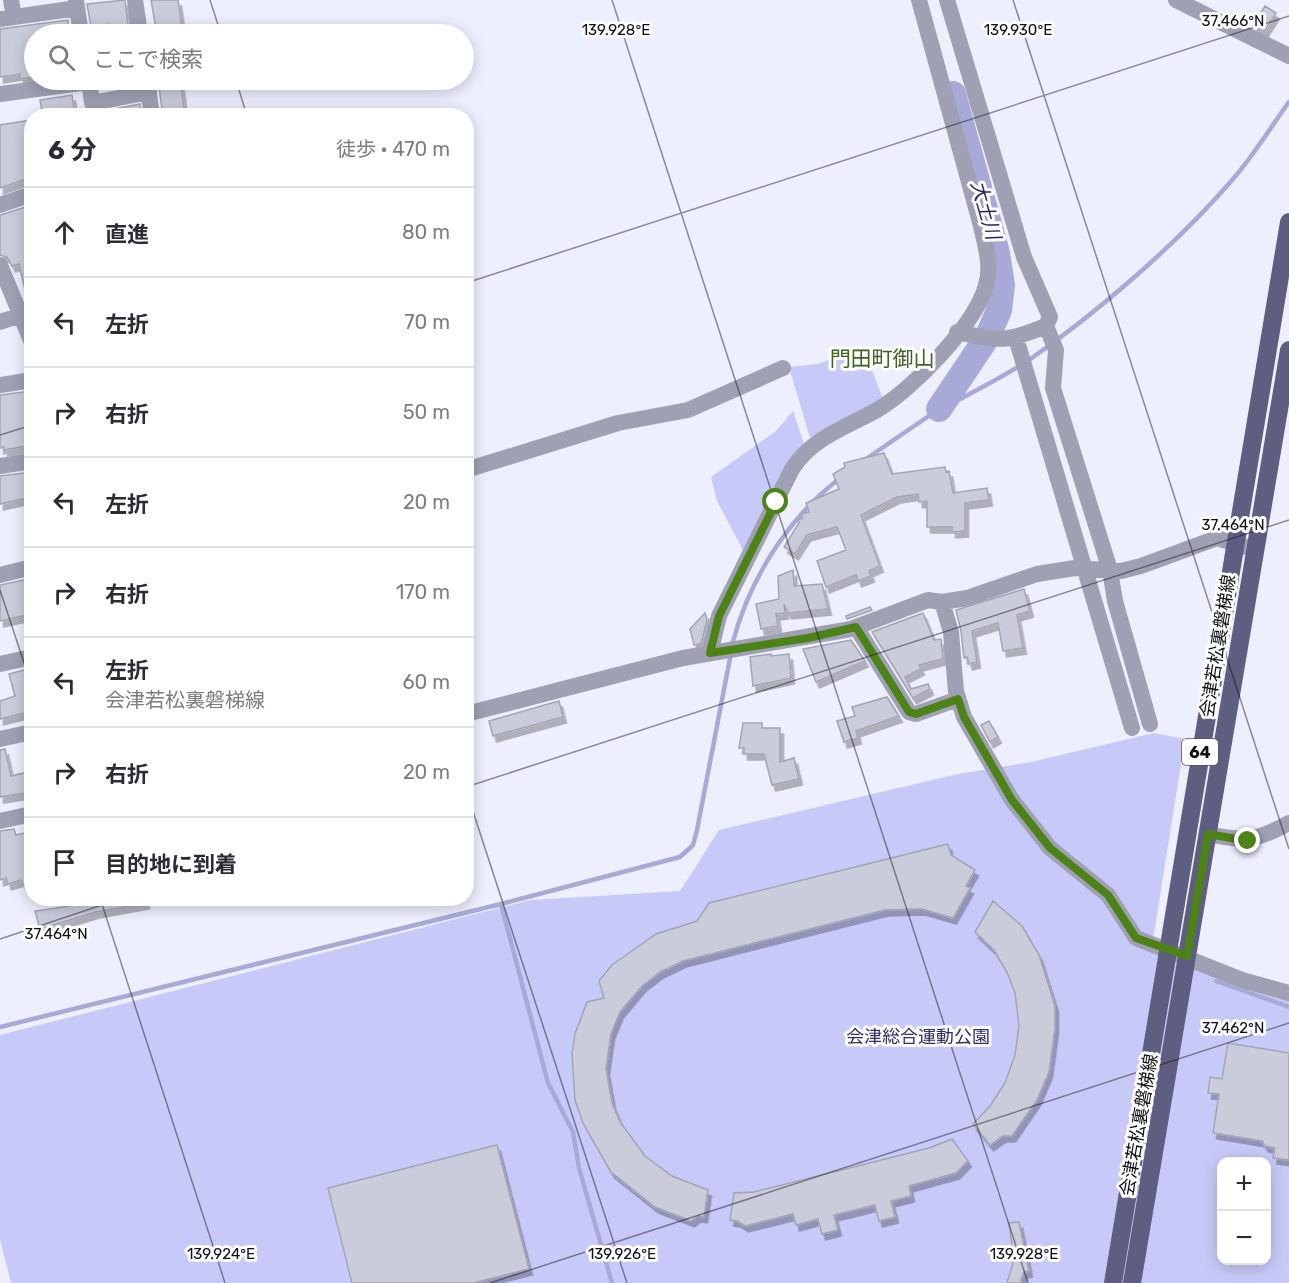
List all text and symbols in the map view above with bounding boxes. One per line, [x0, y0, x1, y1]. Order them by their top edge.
text: 37.466°N [1202, 12, 1264, 30]
text: 139.928°E [582, 21, 650, 39]
text: 139.930°E [984, 21, 1052, 39]
search box [24, 24, 474, 90]
icon: search [45, 41, 78, 74]
text: ここで検索 [93, 46, 203, 73]
text: 6 分 [48, 135, 96, 166]
text: 徒歩 · 470 m [336, 137, 450, 161]
water label: 大土川 [966, 178, 1006, 244]
icon: ahead [48, 216, 81, 249]
text: 80 m [402, 220, 450, 244]
text: 直進 [105, 221, 149, 248]
icon: left [48, 306, 81, 339]
text: 70 m [404, 310, 450, 334]
text: 左折 [105, 311, 149, 338]
district label: 門田町御山 [830, 346, 935, 371]
icon: right [48, 396, 81, 429]
text: 50 m [403, 400, 450, 424]
text: 右折 [105, 401, 149, 428]
icon: left [48, 486, 81, 519]
route start [762, 488, 788, 514]
text: 20 m [403, 490, 450, 514]
text: 左折 [105, 491, 149, 518]
text: 37.464°N [1201, 516, 1265, 534]
street label: 会津若松裏磐梯線 [1196, 573, 1240, 719]
icon: right [48, 576, 81, 609]
text: 170 m [396, 580, 450, 604]
text: 右折 [105, 581, 149, 608]
text: 左折 [105, 657, 149, 684]
icon: left [48, 666, 81, 699]
text: 60 m [403, 670, 450, 694]
text: 会津若松裏磐梯線 [105, 688, 265, 712]
road number: 64 [1182, 739, 1218, 765]
icon: right [48, 756, 81, 789]
text: 20 m [403, 760, 450, 784]
text: 右折 [105, 761, 149, 788]
route end [1234, 827, 1260, 853]
icon: arrive [48, 846, 81, 879]
text: 目的地に到着 [105, 851, 237, 878]
text: 37.464°N [24, 925, 88, 943]
text: 37.462°N [1202, 1019, 1264, 1037]
park label: 会津総合運動公園 [846, 1026, 990, 1048]
street label: 会津若松裏磐梯線 [1116, 1052, 1162, 1198]
map controls [1217, 1157, 1271, 1265]
button: + [1217, 1157, 1271, 1211]
button: − [1217, 1211, 1271, 1265]
text: 139.924°E [187, 1245, 255, 1263]
text: 139.926°E [588, 1245, 656, 1263]
text: 139.928°E [990, 1245, 1058, 1263]

